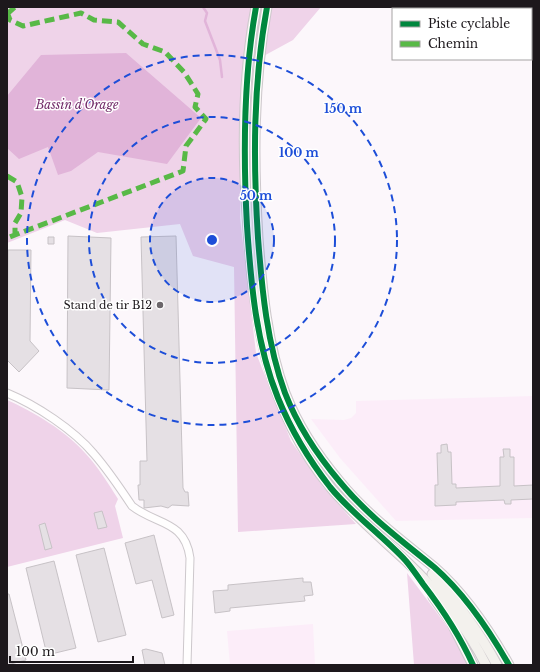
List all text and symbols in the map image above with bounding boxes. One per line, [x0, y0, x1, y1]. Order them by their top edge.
legend [392, 8, 532, 60]
text: Piste cyclable [428, 16, 510, 31]
text: Chemin [428, 36, 478, 51]
water label: Bassin d'Orage [35, 97, 119, 112]
text: 150 m [324, 101, 363, 116]
text: 100 m [279, 145, 320, 160]
text: 50 m [240, 188, 273, 203]
centre of rings [205, 233, 219, 247]
place label: Stand de tir B12 [64, 298, 152, 312]
marker: Stand de tir B12 [155, 300, 165, 310]
scale bar [10, 638, 133, 664]
text: 100 m [16, 644, 55, 659]

